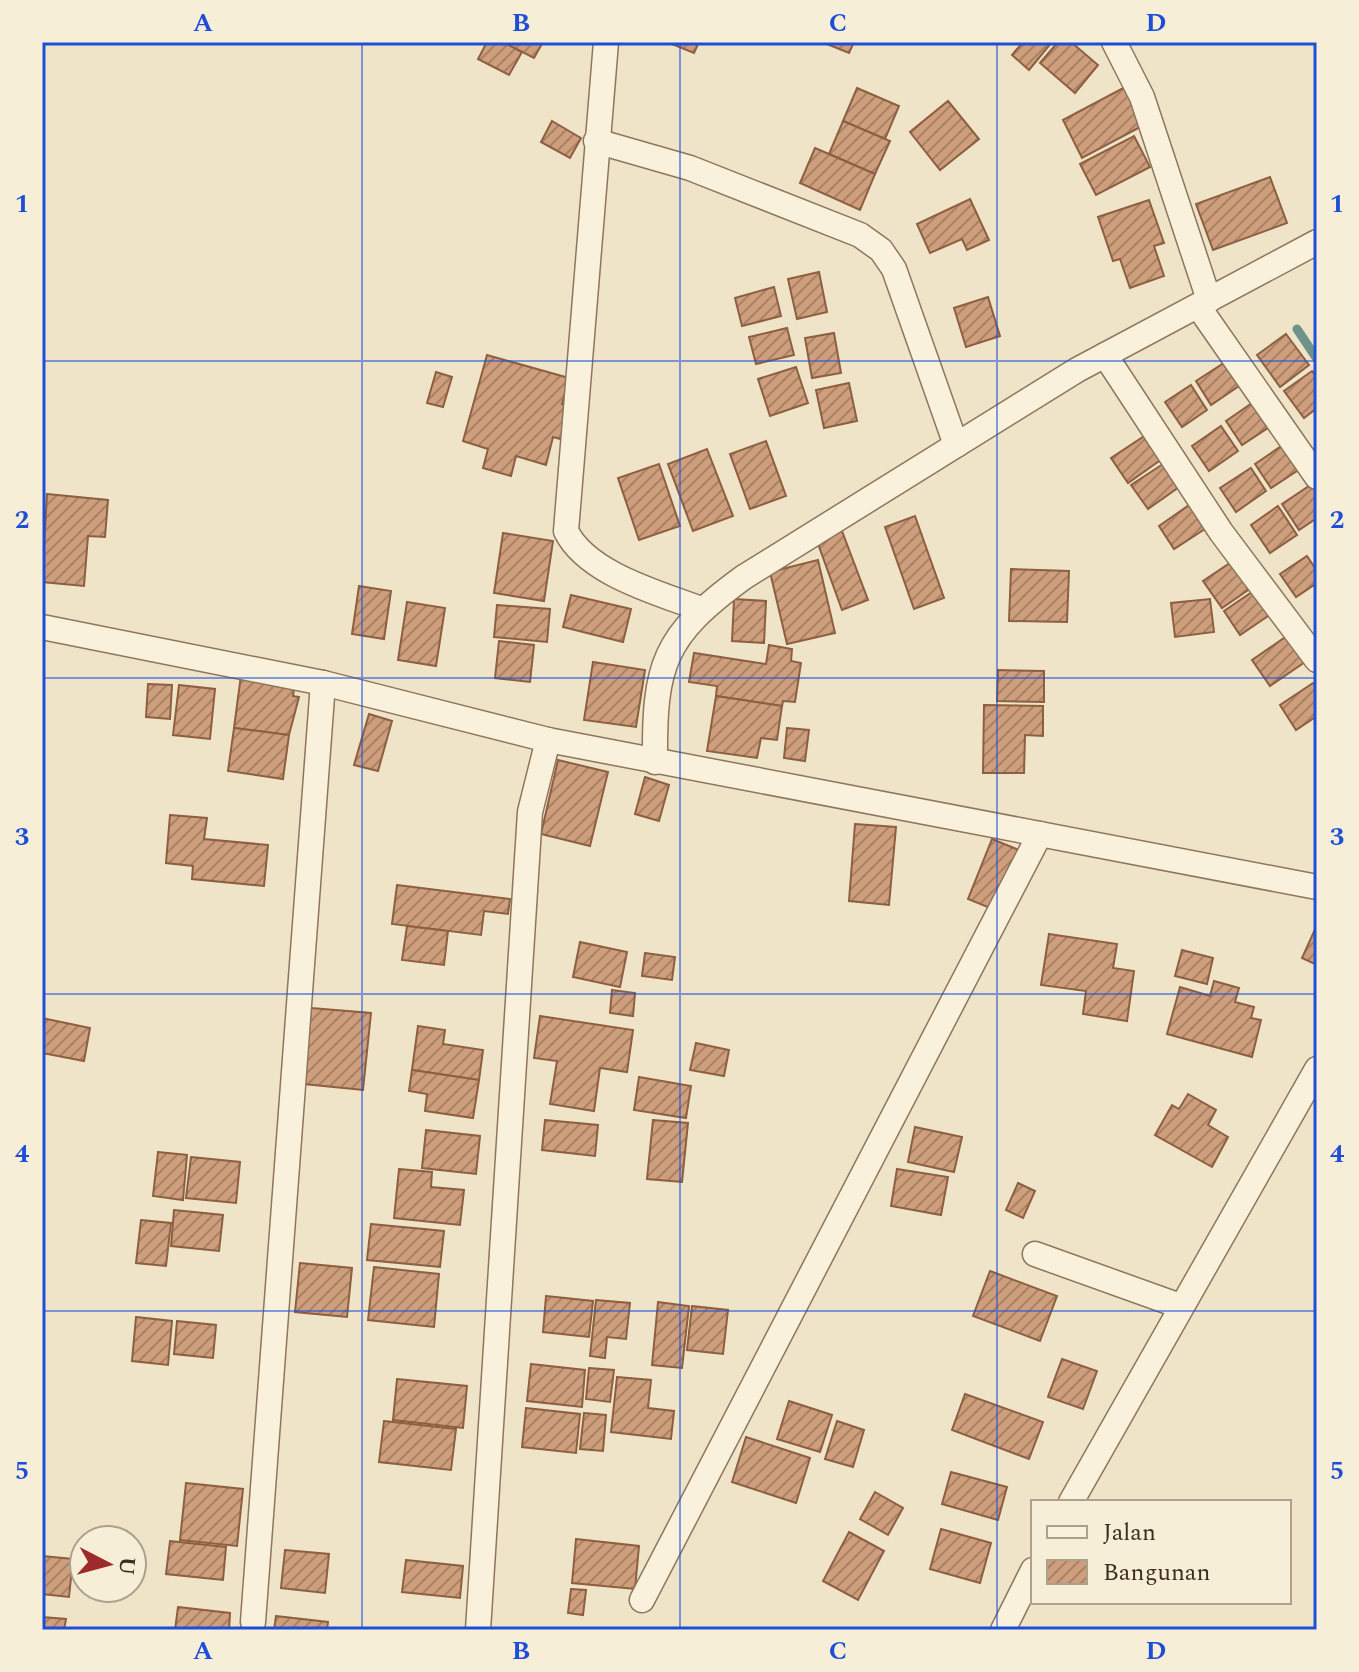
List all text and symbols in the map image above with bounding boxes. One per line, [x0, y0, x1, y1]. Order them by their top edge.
text: A [193, 3, 213, 43]
text: B [512, 3, 530, 43]
text: C [829, 3, 847, 43]
text: D [1146, 3, 1166, 43]
text: 1 [15, 184, 29, 224]
text: 1 [1330, 184, 1344, 224]
text: 2 [15, 500, 29, 540]
text: 2 [1330, 500, 1344, 540]
text: 3 [15, 817, 29, 857]
text: 3 [1330, 817, 1344, 857]
text: 4 [15, 1134, 30, 1174]
text: 4 [1330, 1134, 1345, 1174]
text: 5 [15, 1451, 29, 1491]
text: 5 [1330, 1451, 1344, 1491]
legend [1031, 1500, 1291, 1604]
text: Jalan [1103, 1515, 1156, 1551]
north arrow [68, 1524, 148, 1604]
text: U [109, 1555, 144, 1577]
text: Bangunan [1103, 1555, 1211, 1591]
text: A [193, 1631, 213, 1671]
text: B [512, 1631, 530, 1671]
text: C [829, 1631, 847, 1671]
text: D [1146, 1631, 1166, 1671]

